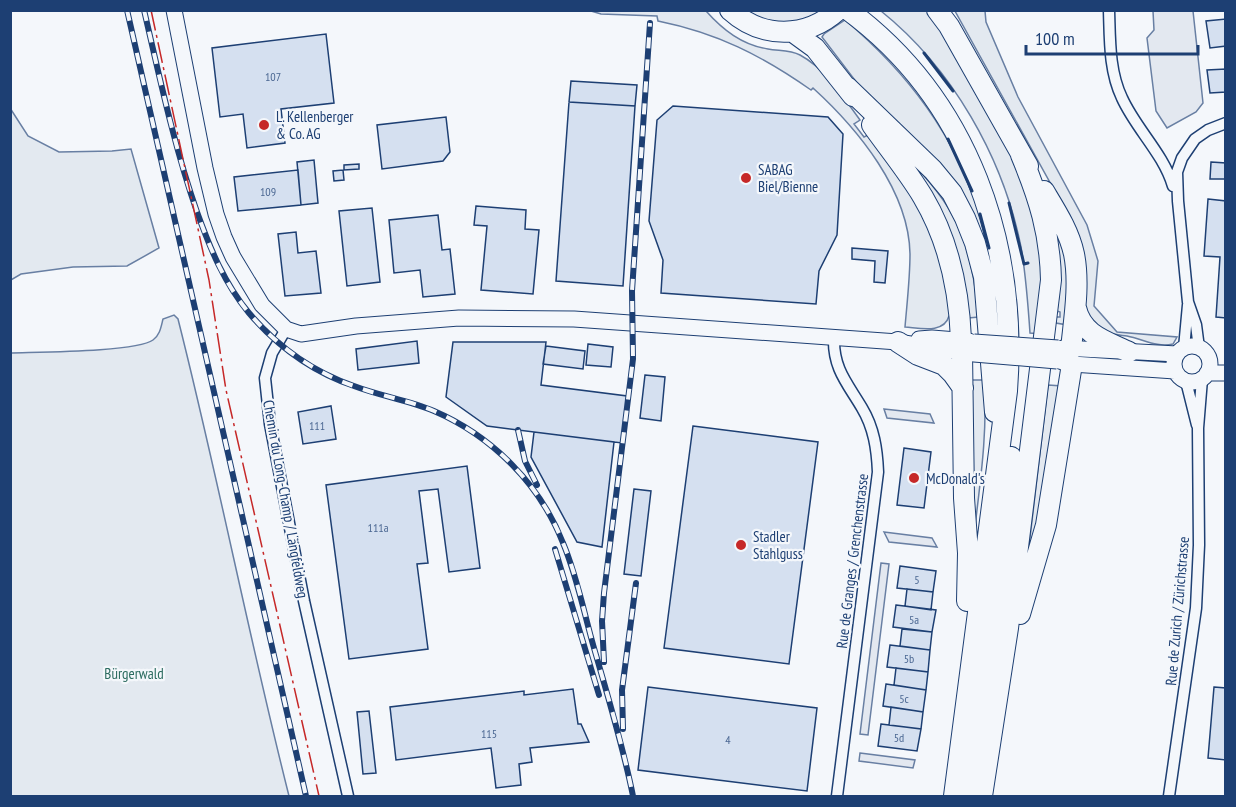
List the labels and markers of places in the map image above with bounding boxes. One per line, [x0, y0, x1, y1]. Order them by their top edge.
place label: L. Kellenberger & Co. AG [276, 107, 354, 143]
marker: L. Kellenberger & Co. AG [257, 118, 271, 132]
place label: SABAG Biel/Bienne [758, 160, 818, 196]
marker: SABAG Biel/Bienne [739, 171, 753, 185]
place label: McDonald's [926, 469, 985, 488]
marker: McDonald's [907, 471, 921, 485]
place label: Stadler Stahlguss [753, 527, 803, 563]
marker: Stadler Stahlguss [734, 538, 748, 552]

